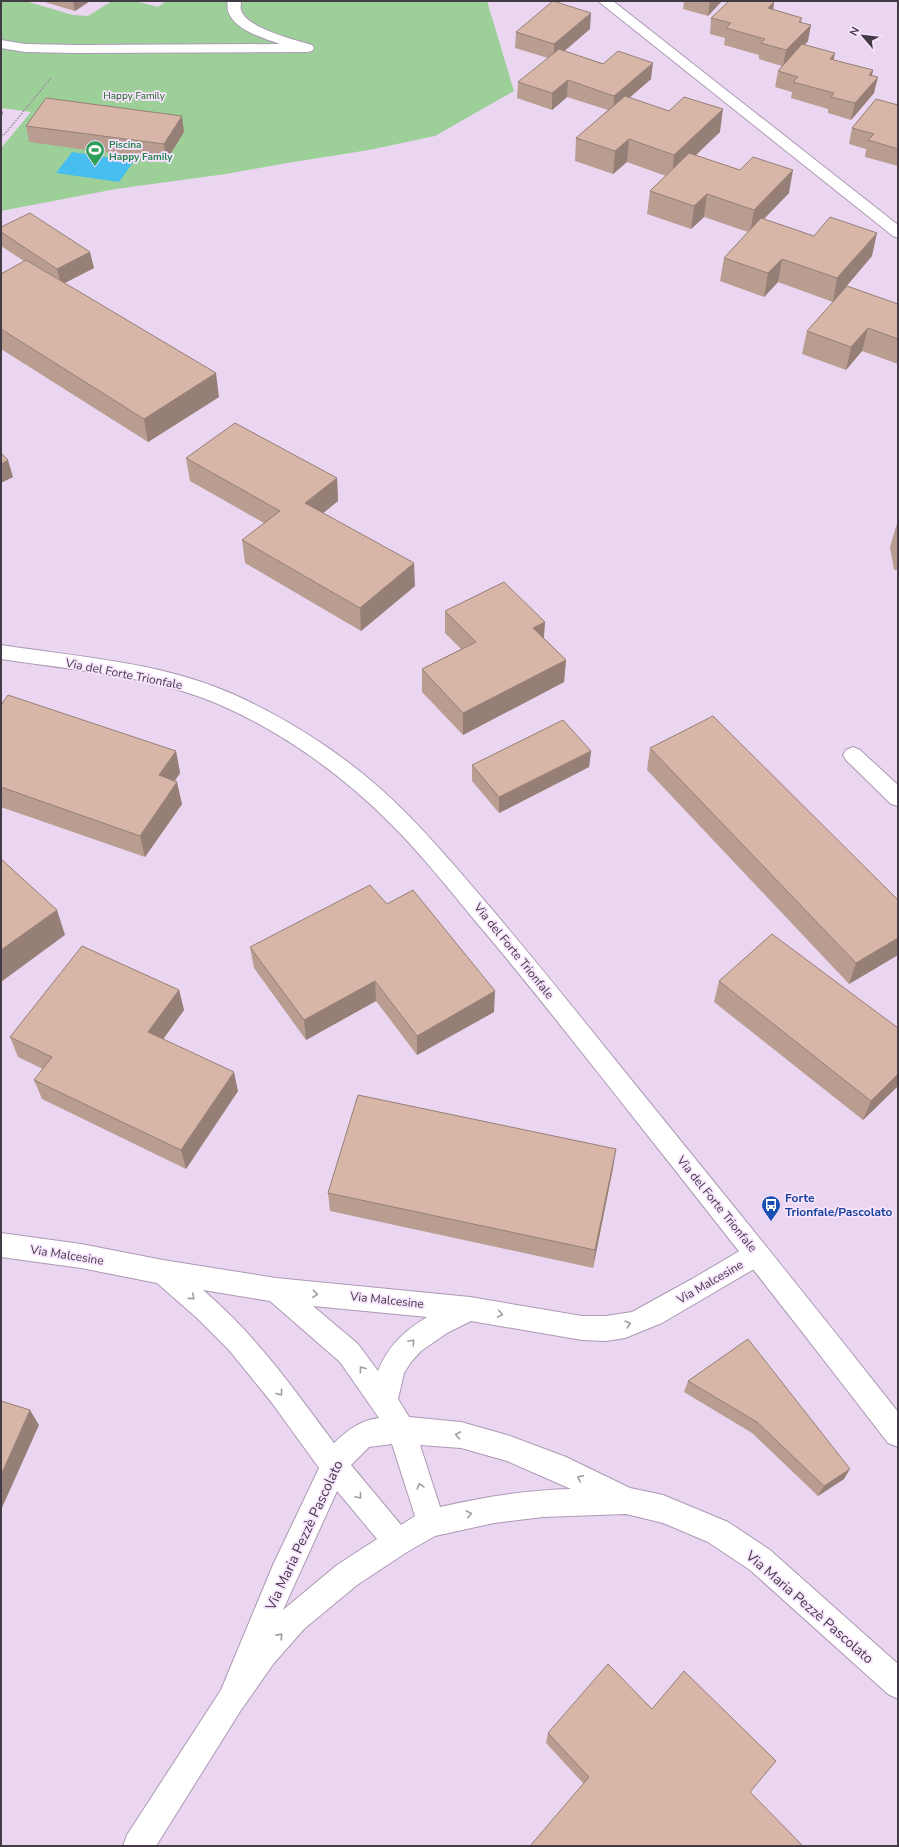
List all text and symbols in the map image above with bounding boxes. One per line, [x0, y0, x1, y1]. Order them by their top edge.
north arrow [843, 16, 883, 56]
text: N [846, 24, 863, 39]
park label: Happy Family [103, 89, 166, 103]
place label: Piscina Happy Family [109, 138, 173, 164]
sports icon: Piscina Happy Family [84, 139, 106, 167]
street label: Via del Forte Trionfale [63, 655, 184, 693]
street label: Via del Forte Trionfale [470, 899, 558, 1002]
street label: Via del Forte Trionfale [673, 1152, 761, 1255]
place label: Forte Trionfale/Pascolato [785, 1190, 893, 1220]
bus stop icon: Forte Trionfale/Pascolato [760, 1194, 782, 1222]
street label: Via Malcesine [28, 1241, 105, 1269]
street label: Via Malcesine [673, 1257, 746, 1308]
street label: Via Malcesine [348, 1288, 425, 1312]
one-way arrow [312, 1289, 318, 1298]
one-way arrow [188, 1293, 195, 1300]
one-way arrow [497, 1309, 503, 1318]
one-way arrow [625, 1321, 631, 1329]
one-way arrow [407, 1339, 415, 1347]
one-way arrow [360, 1367, 367, 1374]
one-way arrow [275, 1389, 282, 1396]
one-way arrow [455, 1431, 461, 1440]
street label: Via Maria Pezzè Pascolato [261, 1457, 348, 1614]
one-way arrow [577, 1475, 585, 1483]
one-way arrow [416, 1482, 425, 1489]
one-way arrow [355, 1492, 362, 1499]
one-way arrow [466, 1510, 472, 1519]
street label: Via Maria Pezzè Pascolato [741, 1546, 878, 1668]
one-way arrow [275, 1633, 282, 1640]

